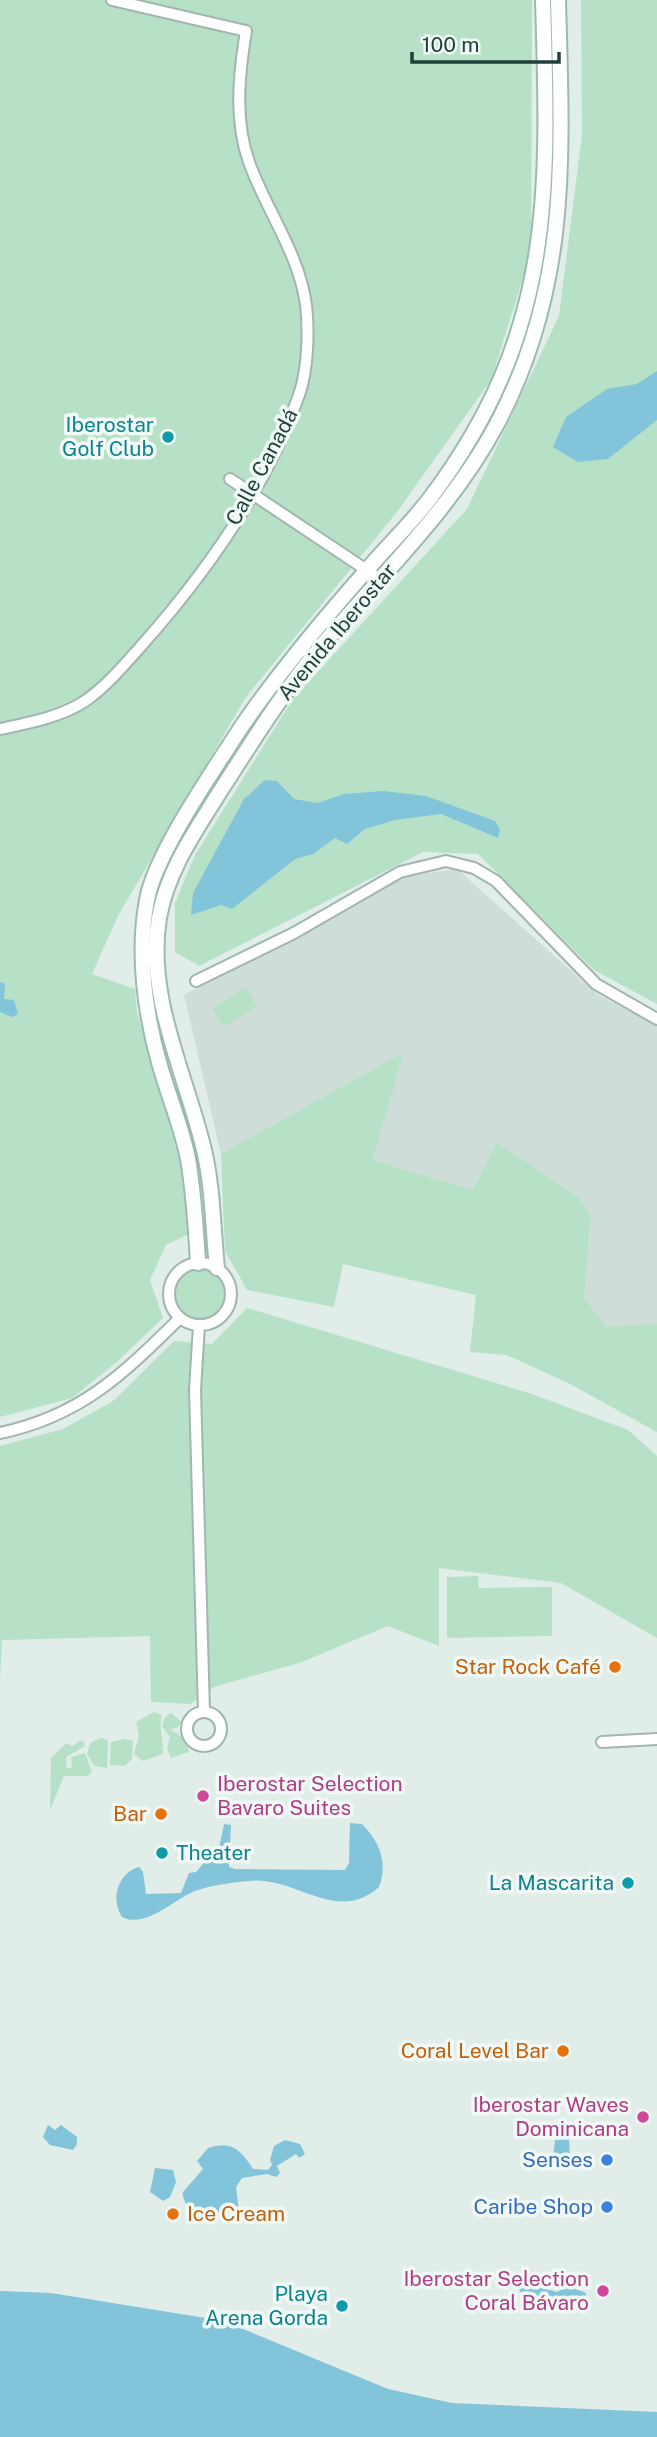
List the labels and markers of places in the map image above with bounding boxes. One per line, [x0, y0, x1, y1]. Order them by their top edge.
place label: Iberostar Golf Club [62, 412, 154, 461]
marker: Iberostar Golf Club [160, 429, 176, 445]
place label: Star Rock Café [455, 1654, 601, 1679]
marker: Star Rock Café [607, 1659, 623, 1675]
place label: Iberostar Selection Bavaro Suites [217, 1771, 403, 1820]
marker: Iberostar Selection Bavaro Suites [195, 1788, 211, 1804]
place label: Bar [113, 1801, 147, 1826]
marker: Bar [153, 1806, 169, 1822]
place label: Theater [176, 1840, 251, 1865]
marker: Theater [154, 1845, 170, 1861]
place label: La Mascarita [489, 1870, 614, 1895]
marker: La Mascarita [620, 1875, 636, 1891]
place label: Coral Level Bar [401, 2038, 549, 2063]
marker: Coral Level Bar [555, 2043, 571, 2059]
place label: Iberostar Waves Dominicana [473, 2092, 629, 2141]
marker: Iberostar Waves Dominicana [635, 2109, 651, 2125]
place label: Senses [522, 2147, 593, 2172]
marker: Senses [599, 2152, 615, 2168]
place label: Caribe Shop [474, 2194, 593, 2219]
marker: Caribe Shop [599, 2199, 615, 2215]
place label: Ice Cream [187, 2201, 285, 2226]
marker: Ice Cream [165, 2206, 181, 2222]
place label: Iberostar Selection Coral Bávaro [403, 2266, 589, 2315]
place label: Playa Arena Gorda [205, 2281, 328, 2330]
marker: Iberostar Selection Coral Bávaro [595, 2283, 611, 2299]
marker: Playa Arena Gorda [334, 2298, 350, 2314]

